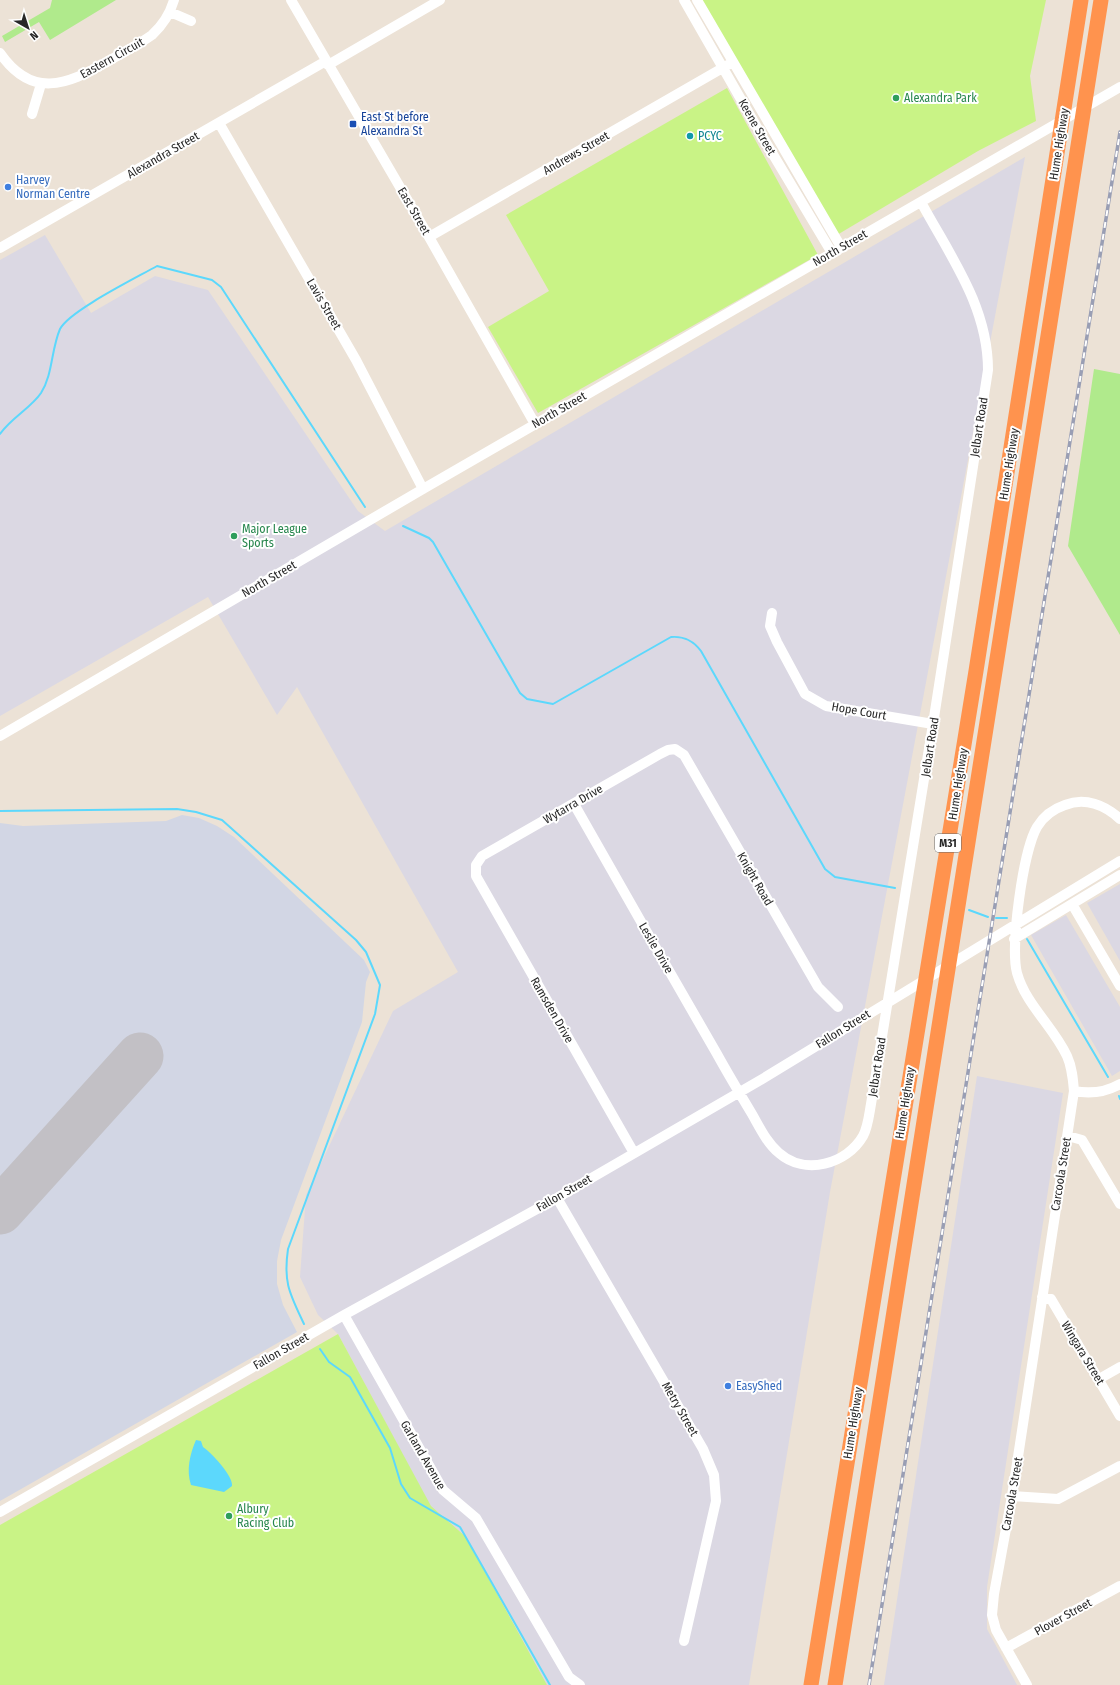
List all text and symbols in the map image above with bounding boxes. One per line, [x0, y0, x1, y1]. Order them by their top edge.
north arrow [8, 8, 48, 48]
text: N [27, 28, 41, 43]
street label: Eastern Circuit [78, 35, 146, 81]
place label: Alexandra Park [904, 91, 977, 105]
marker: Alexandra Park [891, 93, 901, 103]
street label: Keene Street [735, 96, 779, 158]
street label: Hume Highway [1046, 106, 1072, 181]
place label: East St before Alexandra St [361, 110, 429, 138]
marker: East St before Alexandra St [348, 119, 358, 129]
street label: Andrews Street [540, 128, 612, 178]
street label: Alexandra Street [124, 129, 202, 181]
place label: PCYC [698, 129, 722, 143]
marker: PCYC [685, 131, 695, 141]
place label: Harvey Norman Centre [16, 173, 90, 201]
marker: Harvey Norman Centre [3, 182, 13, 192]
street label: East Street [395, 185, 433, 237]
street label: North Street [810, 227, 870, 269]
street label: Lavis Street [304, 276, 344, 332]
street label: North Street [529, 389, 589, 431]
street label: Jelbart Road [967, 396, 991, 458]
street label: Hume Highway [996, 426, 1022, 501]
place label: Major League Sports [242, 522, 307, 550]
marker: Major League Sports [229, 531, 239, 541]
street label: North Street [239, 558, 299, 600]
street label: Hope Court [831, 699, 888, 723]
street label: Jelbart Road [918, 716, 942, 778]
street label: Hume Highway [945, 746, 971, 821]
street label: Wytarra Drive [541, 781, 605, 827]
road number: M31 [935, 834, 961, 852]
street label: Knight Road [734, 850, 776, 908]
street label: Leslie Drive [636, 920, 676, 976]
street label: Ramsden Drive [528, 975, 576, 1045]
street label: Fallon Street [813, 1007, 873, 1051]
street label: Jelbart Road [865, 1036, 889, 1098]
street label: Hume Highway [892, 1065, 918, 1140]
street label: Carcoola Street [1048, 1136, 1074, 1212]
street label: Fallon Street [534, 1172, 594, 1214]
street label: Wingara Street [1059, 1319, 1107, 1387]
street label: Fallon Street [251, 1330, 311, 1372]
street label: Metry Street [659, 1379, 701, 1439]
place label: EasyShed [736, 1379, 782, 1393]
marker: EasyShed [723, 1381, 733, 1391]
street label: Hume Highway [840, 1385, 866, 1460]
street label: Garland Avenue [398, 1418, 448, 1492]
street label: Carcoola Street [999, 1456, 1025, 1532]
place label: Albury Racing Club [237, 1502, 294, 1530]
marker: Albury Racing Club [224, 1511, 234, 1521]
street label: Plover Street [1032, 1596, 1094, 1638]

